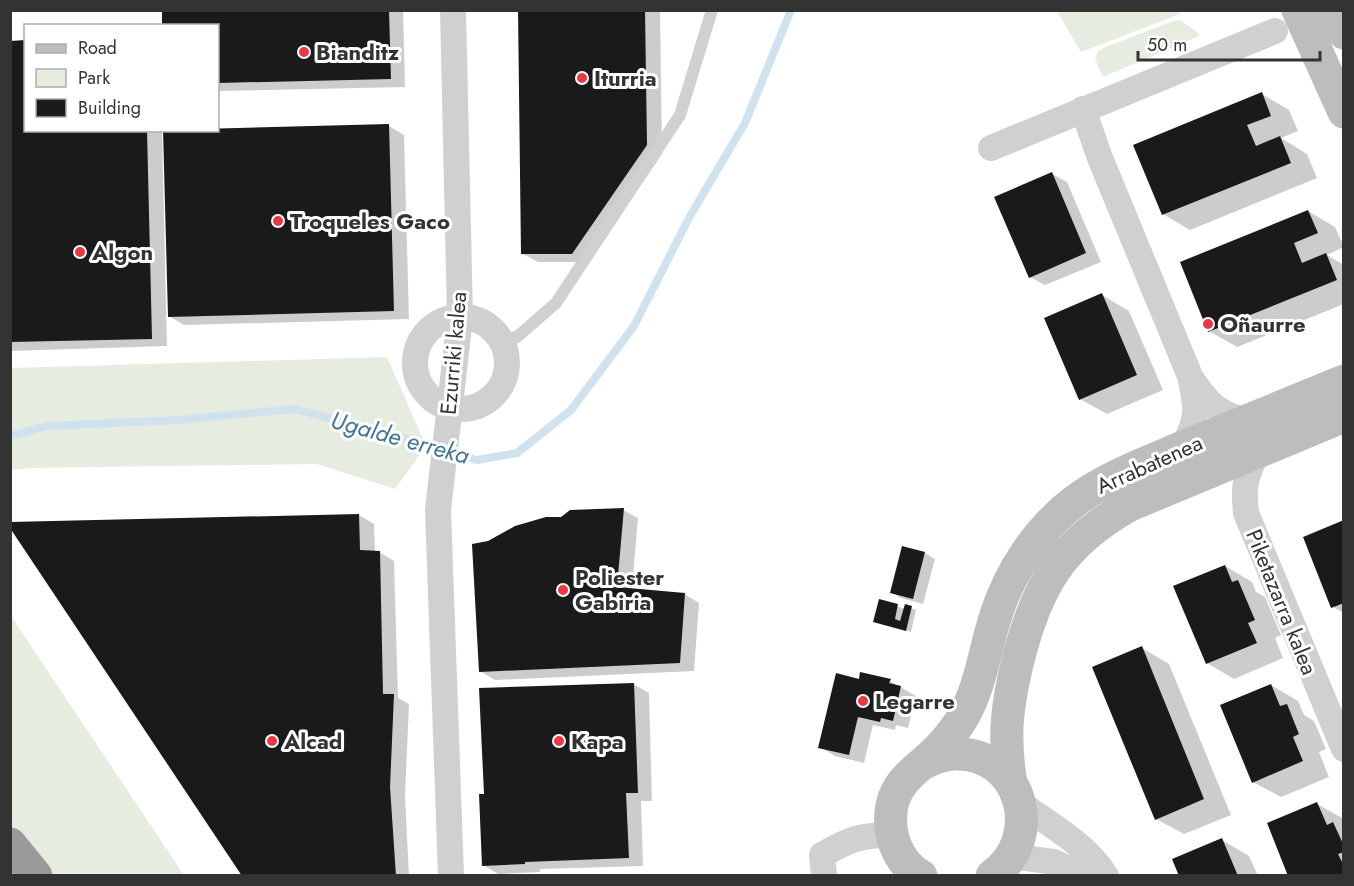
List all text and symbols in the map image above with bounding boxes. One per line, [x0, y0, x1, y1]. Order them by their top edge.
legend [24, 24, 219, 132]
scale bar [1138, 24, 1320, 62]
text: 50 m [1147, 32, 1187, 58]
text: Road [78, 35, 117, 61]
place label: Bianditz [316, 36, 400, 68]
marker: Bianditz [297, 45, 311, 59]
place label: Iturria [594, 62, 657, 94]
text: Park [78, 65, 110, 91]
marker: Iturria [575, 71, 589, 85]
text: Building [78, 95, 141, 121]
place label: Troqueles Gaco [290, 205, 450, 237]
marker: Troqueles Gaco [271, 214, 285, 228]
place label: Algon [91, 236, 153, 268]
marker: Algon [73, 245, 87, 259]
street label: Ezurriki kalea [432, 290, 474, 416]
place label: Oñaurre [1220, 308, 1306, 340]
marker: Oñaurre [1201, 317, 1215, 331]
water label: Ugalde erreka [327, 402, 473, 473]
street label: Arrabatenea [1091, 426, 1207, 502]
street label: Piketazarra kalea [1238, 524, 1326, 680]
place label: Poliester Gabiria [575, 561, 664, 618]
marker: Poliester Gabiria [556, 583, 570, 597]
place label: Legarre [875, 685, 955, 717]
marker: Legarre [856, 694, 870, 708]
place label: Alcad [283, 725, 342, 757]
place label: Kapa [571, 725, 624, 757]
marker: Alcad [265, 734, 279, 748]
marker: Kapa [552, 734, 566, 748]

